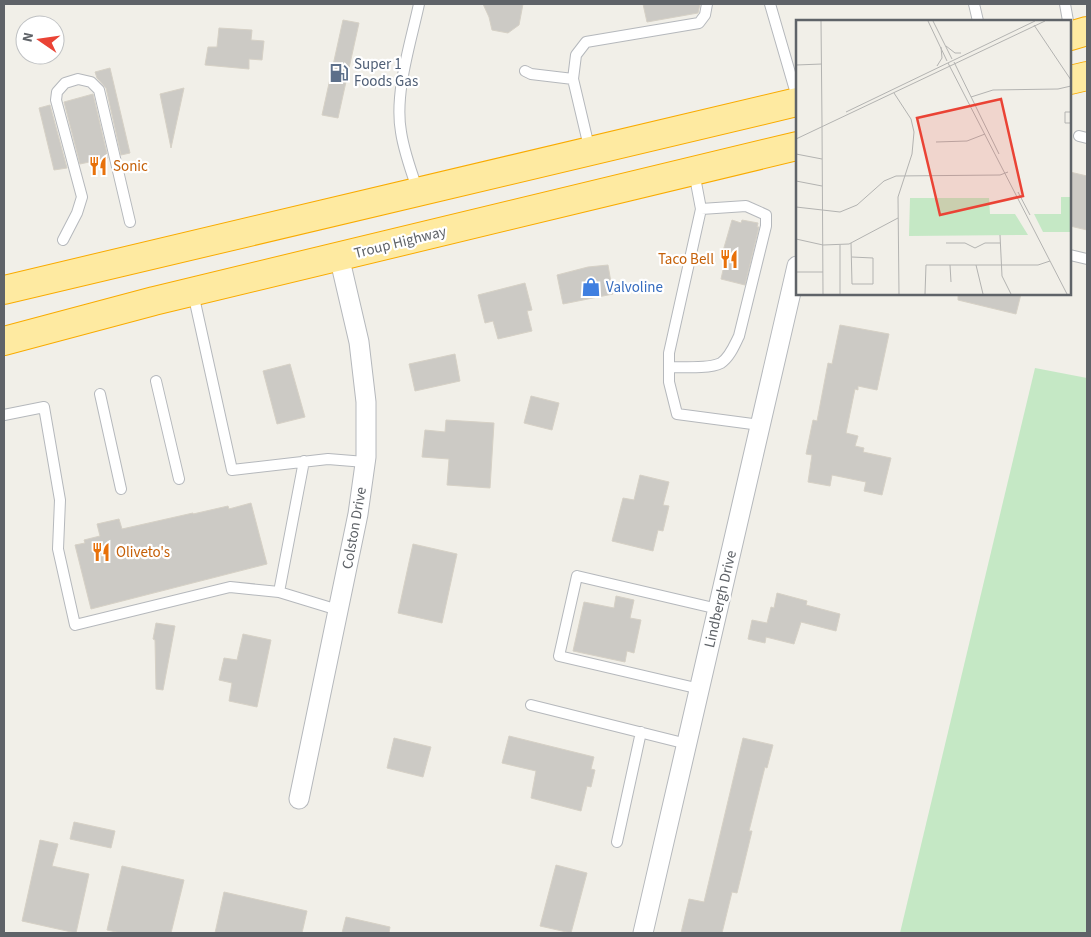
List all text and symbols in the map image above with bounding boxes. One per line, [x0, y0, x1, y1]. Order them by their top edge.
north arrow [15, 15, 65, 65]
inset map [796, 20, 1071, 295]
text: N [18, 31, 39, 44]
place label: Super 1 Foods Gas [354, 54, 418, 92]
fuel station icon: Super 1 Foods Gas [328, 62, 350, 84]
restaurant icon: Sonic [87, 155, 109, 177]
place label: Sonic [113, 156, 148, 177]
street label: Troup Highway [352, 221, 448, 264]
restaurant icon: Taco Bell [718, 248, 740, 270]
place label: Taco Bell [658, 249, 714, 270]
shop icon: Valvoline [580, 276, 602, 298]
place label: Valvoline [606, 277, 663, 298]
street label: Colston Drive [337, 485, 372, 571]
restaurant icon: Oliveto's [90, 541, 112, 563]
place label: Oliveto's [116, 542, 170, 563]
street label: Lindbergh Drive [699, 548, 742, 650]

